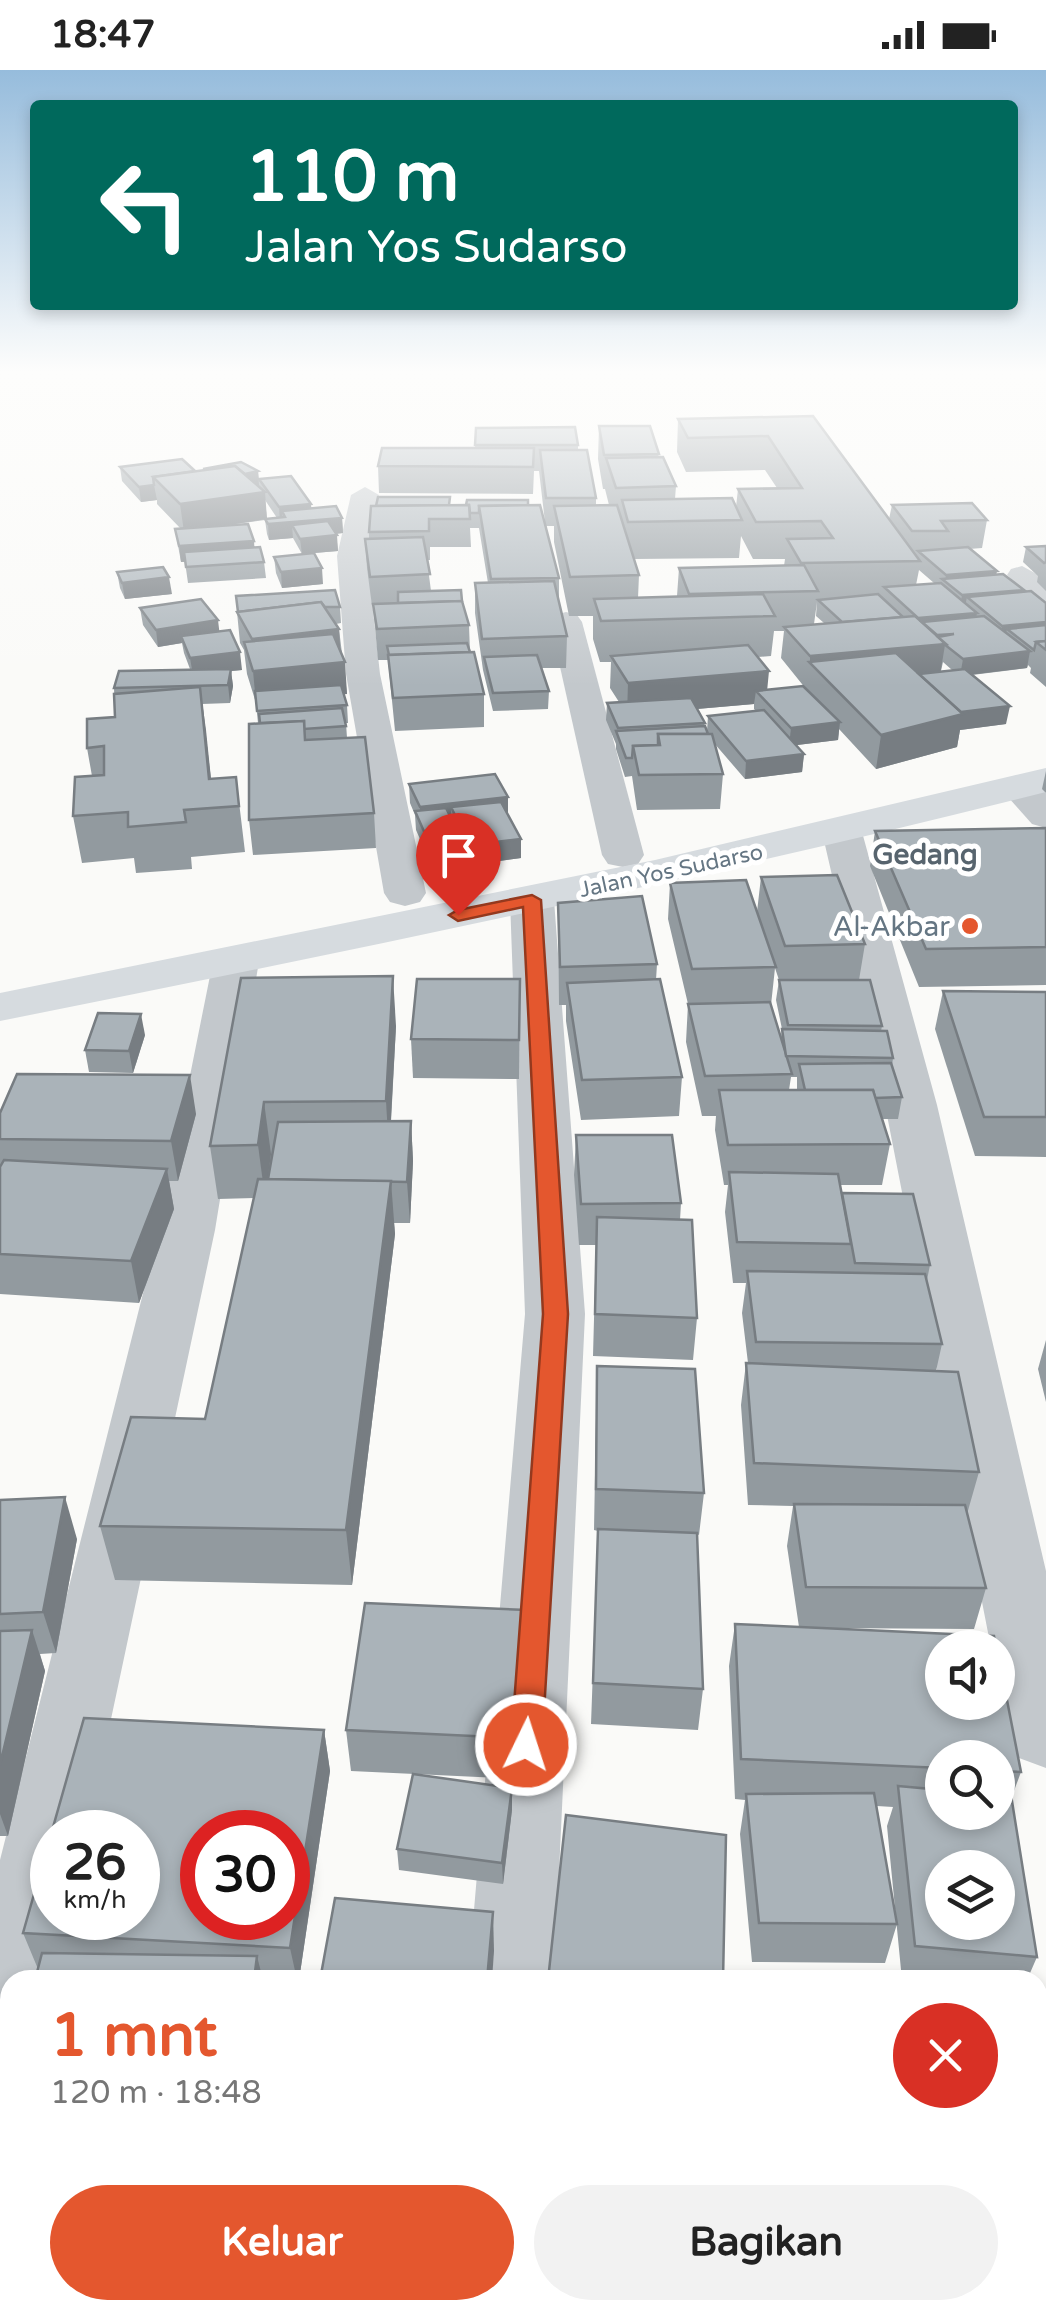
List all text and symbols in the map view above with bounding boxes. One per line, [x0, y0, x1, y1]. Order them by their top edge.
text: 18:47 [50, 12, 155, 58]
text: 110 m [245, 136, 459, 220]
icon: left [80, 140, 210, 270]
text: Jalan Yos Sudarso [245, 221, 628, 275]
pin [416, 813, 501, 916]
icon: arrive [431, 828, 486, 883]
district label: Gedang [872, 838, 978, 872]
street label: Jalan Yos Sudarso [577, 839, 765, 903]
place label: Al-Akbar [833, 910, 950, 944]
marker: Al-Akbar [959, 915, 981, 937]
map controls [925, 1630, 1015, 1940]
button: sound [925, 1630, 1015, 1720]
position arrow [474, 1693, 578, 1797]
button: search [925, 1740, 1015, 1830]
speed limit sign: 30 [180, 1810, 310, 1940]
text: 26 [64, 1833, 126, 1893]
button: layers [925, 1850, 1015, 1940]
text: km/h [64, 1885, 126, 1915]
text: 1 mnt [50, 2000, 217, 2072]
button: close [893, 2003, 998, 2108]
text: 120 m · 18:48 [50, 2074, 262, 2112]
button: Keluar [50, 2185, 514, 2300]
button: Bagikan [534, 2185, 998, 2300]

